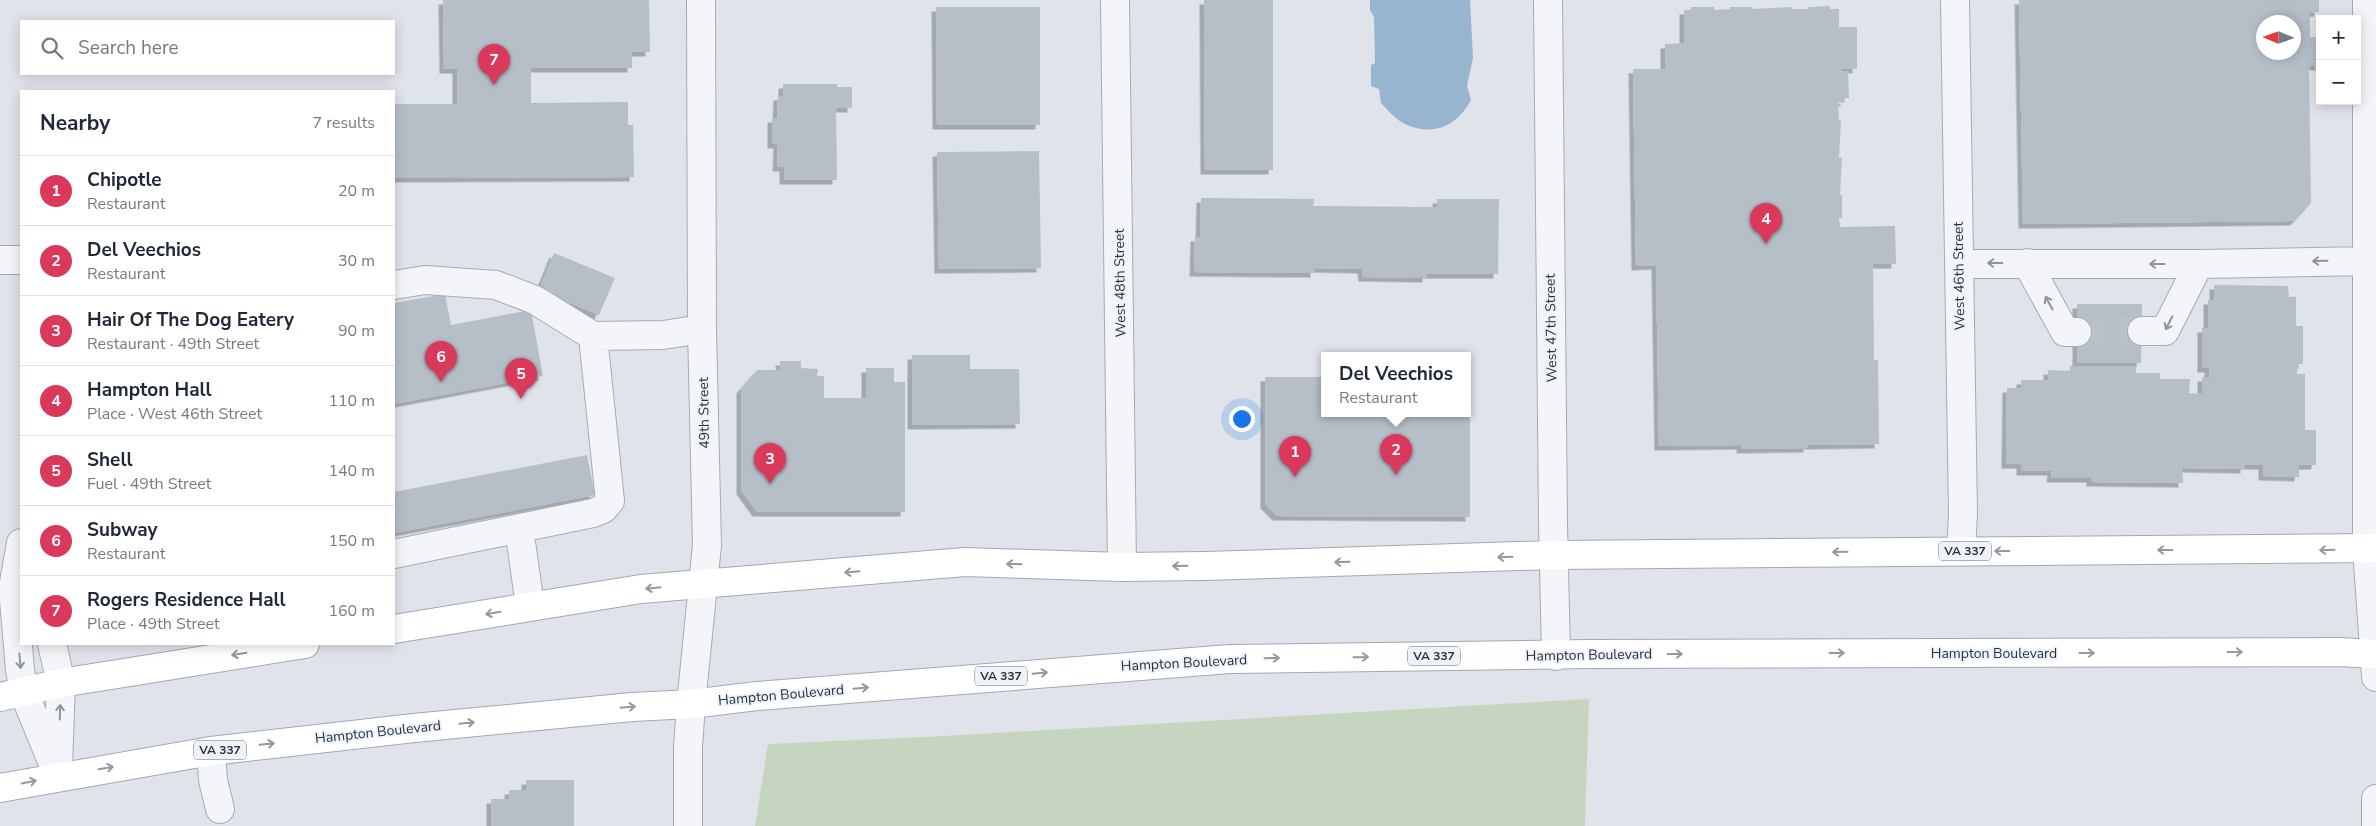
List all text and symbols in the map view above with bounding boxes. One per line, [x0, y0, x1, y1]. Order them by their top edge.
north arrow [2256, 15, 2301, 60]
map controls [2316, 15, 2361, 105]
button: + [2316, 15, 2361, 60]
search box [20, 20, 395, 75]
icon: search [38, 34, 66, 62]
text: Search here [78, 35, 179, 61]
pin: 7 [478, 44, 510, 85]
button: − [2316, 60, 2361, 105]
text: Nearby [40, 109, 110, 137]
text: 7 results [313, 112, 375, 134]
text: Chipotle [87, 167, 162, 193]
text: 1 [51, 180, 61, 202]
text: 20 m [338, 180, 375, 202]
text: Restaurant [87, 193, 166, 215]
pin: 4 [1750, 203, 1782, 244]
street label: West 46th Street [1949, 221, 1969, 330]
street label: West 48th Street [1110, 228, 1130, 337]
text: Del Veechios [87, 237, 201, 263]
text: 2 [51, 250, 61, 272]
text: 30 m [338, 250, 375, 272]
one-way arrow [2312, 256, 2328, 266]
one-way arrow [1987, 258, 2003, 268]
one-way arrow [2149, 259, 2166, 269]
text: Restaurant [87, 263, 166, 285]
street label: West 47th Street [1541, 273, 1561, 382]
one-way arrow [2044, 295, 2054, 310]
text: Hair Of The Dog Eatery [87, 307, 294, 333]
one-way arrow [2164, 315, 2173, 330]
text: 3 [51, 320, 61, 342]
text: 90 m [338, 320, 375, 342]
text: Restaurant · 49th Street [87, 333, 259, 355]
pin: 6 [425, 341, 457, 382]
popup [1321, 352, 1471, 417]
pin: 5 [505, 358, 537, 399]
text: Del Veechios [1339, 361, 1453, 387]
text: Hampton Hall [87, 377, 212, 403]
street label: 49th Street [694, 377, 714, 449]
text: Restaurant [1339, 387, 1418, 409]
text: 4 [51, 390, 61, 412]
text: 110 m [328, 390, 375, 412]
text: Place · West 46th Street [87, 403, 262, 425]
your location [1229, 406, 1255, 432]
pin: 2 [1380, 434, 1412, 475]
pin: 1 [1279, 436, 1311, 477]
pin: 3 [754, 443, 786, 484]
text: Shell [87, 447, 133, 473]
text: 5 [51, 460, 61, 482]
text: 140 m [328, 460, 375, 482]
text: Fuel · 49th Street [87, 473, 211, 495]
text: Subway [87, 517, 158, 543]
text: 6 [51, 530, 61, 552]
text: 150 m [328, 530, 375, 552]
road number: VA 337 [1939, 542, 1991, 560]
text: Restaurant [87, 543, 166, 565]
one-way arrow [2320, 545, 2336, 554]
one-way arrow [1995, 546, 2011, 556]
one-way arrow [2157, 546, 2173, 555]
one-way arrow [1832, 548, 1848, 557]
one-way arrow [1497, 552, 1513, 561]
one-way arrow [1335, 557, 1351, 566]
one-way arrow [1006, 559, 1022, 568]
one-way arrow [1172, 561, 1188, 571]
one-way arrow [844, 567, 860, 576]
one-way arrow [646, 583, 662, 593]
text: Rogers Residence Hall [87, 587, 286, 613]
text: 7 [51, 600, 61, 622]
text: 160 m [328, 600, 375, 622]
one-way arrow [485, 608, 501, 618]
text: Place · 49th Street [87, 613, 220, 635]
street label: Hampton Boulevard [1526, 644, 1652, 666]
street label: Hampton Boulevard [1931, 644, 2057, 663]
road number: VA 337 [1408, 646, 1460, 666]
one-way arrow [2226, 647, 2243, 657]
one-way arrow [1829, 648, 1845, 658]
one-way arrow [2079, 648, 2095, 658]
one-way arrow [1666, 649, 1683, 659]
one-way arrow [231, 650, 247, 660]
street label: Hampton Boulevard [1120, 650, 1248, 676]
one-way arrow [1353, 652, 1369, 662]
one-way arrow [15, 653, 24, 669]
one-way arrow [1264, 654, 1280, 663]
road number: VA 337 [975, 666, 1027, 686]
one-way arrow [1032, 668, 1048, 678]
street label: Hampton Boulevard [717, 680, 845, 710]
one-way arrow [853, 683, 869, 692]
one-way arrow [620, 702, 636, 712]
one-way arrow [56, 704, 65, 720]
street label: Hampton Boulevard [314, 716, 442, 748]
one-way arrow [458, 718, 474, 728]
one-way arrow [259, 739, 275, 749]
road number: VA 337 [194, 740, 246, 760]
one-way arrow [98, 763, 114, 773]
one-way arrow [21, 777, 37, 786]

